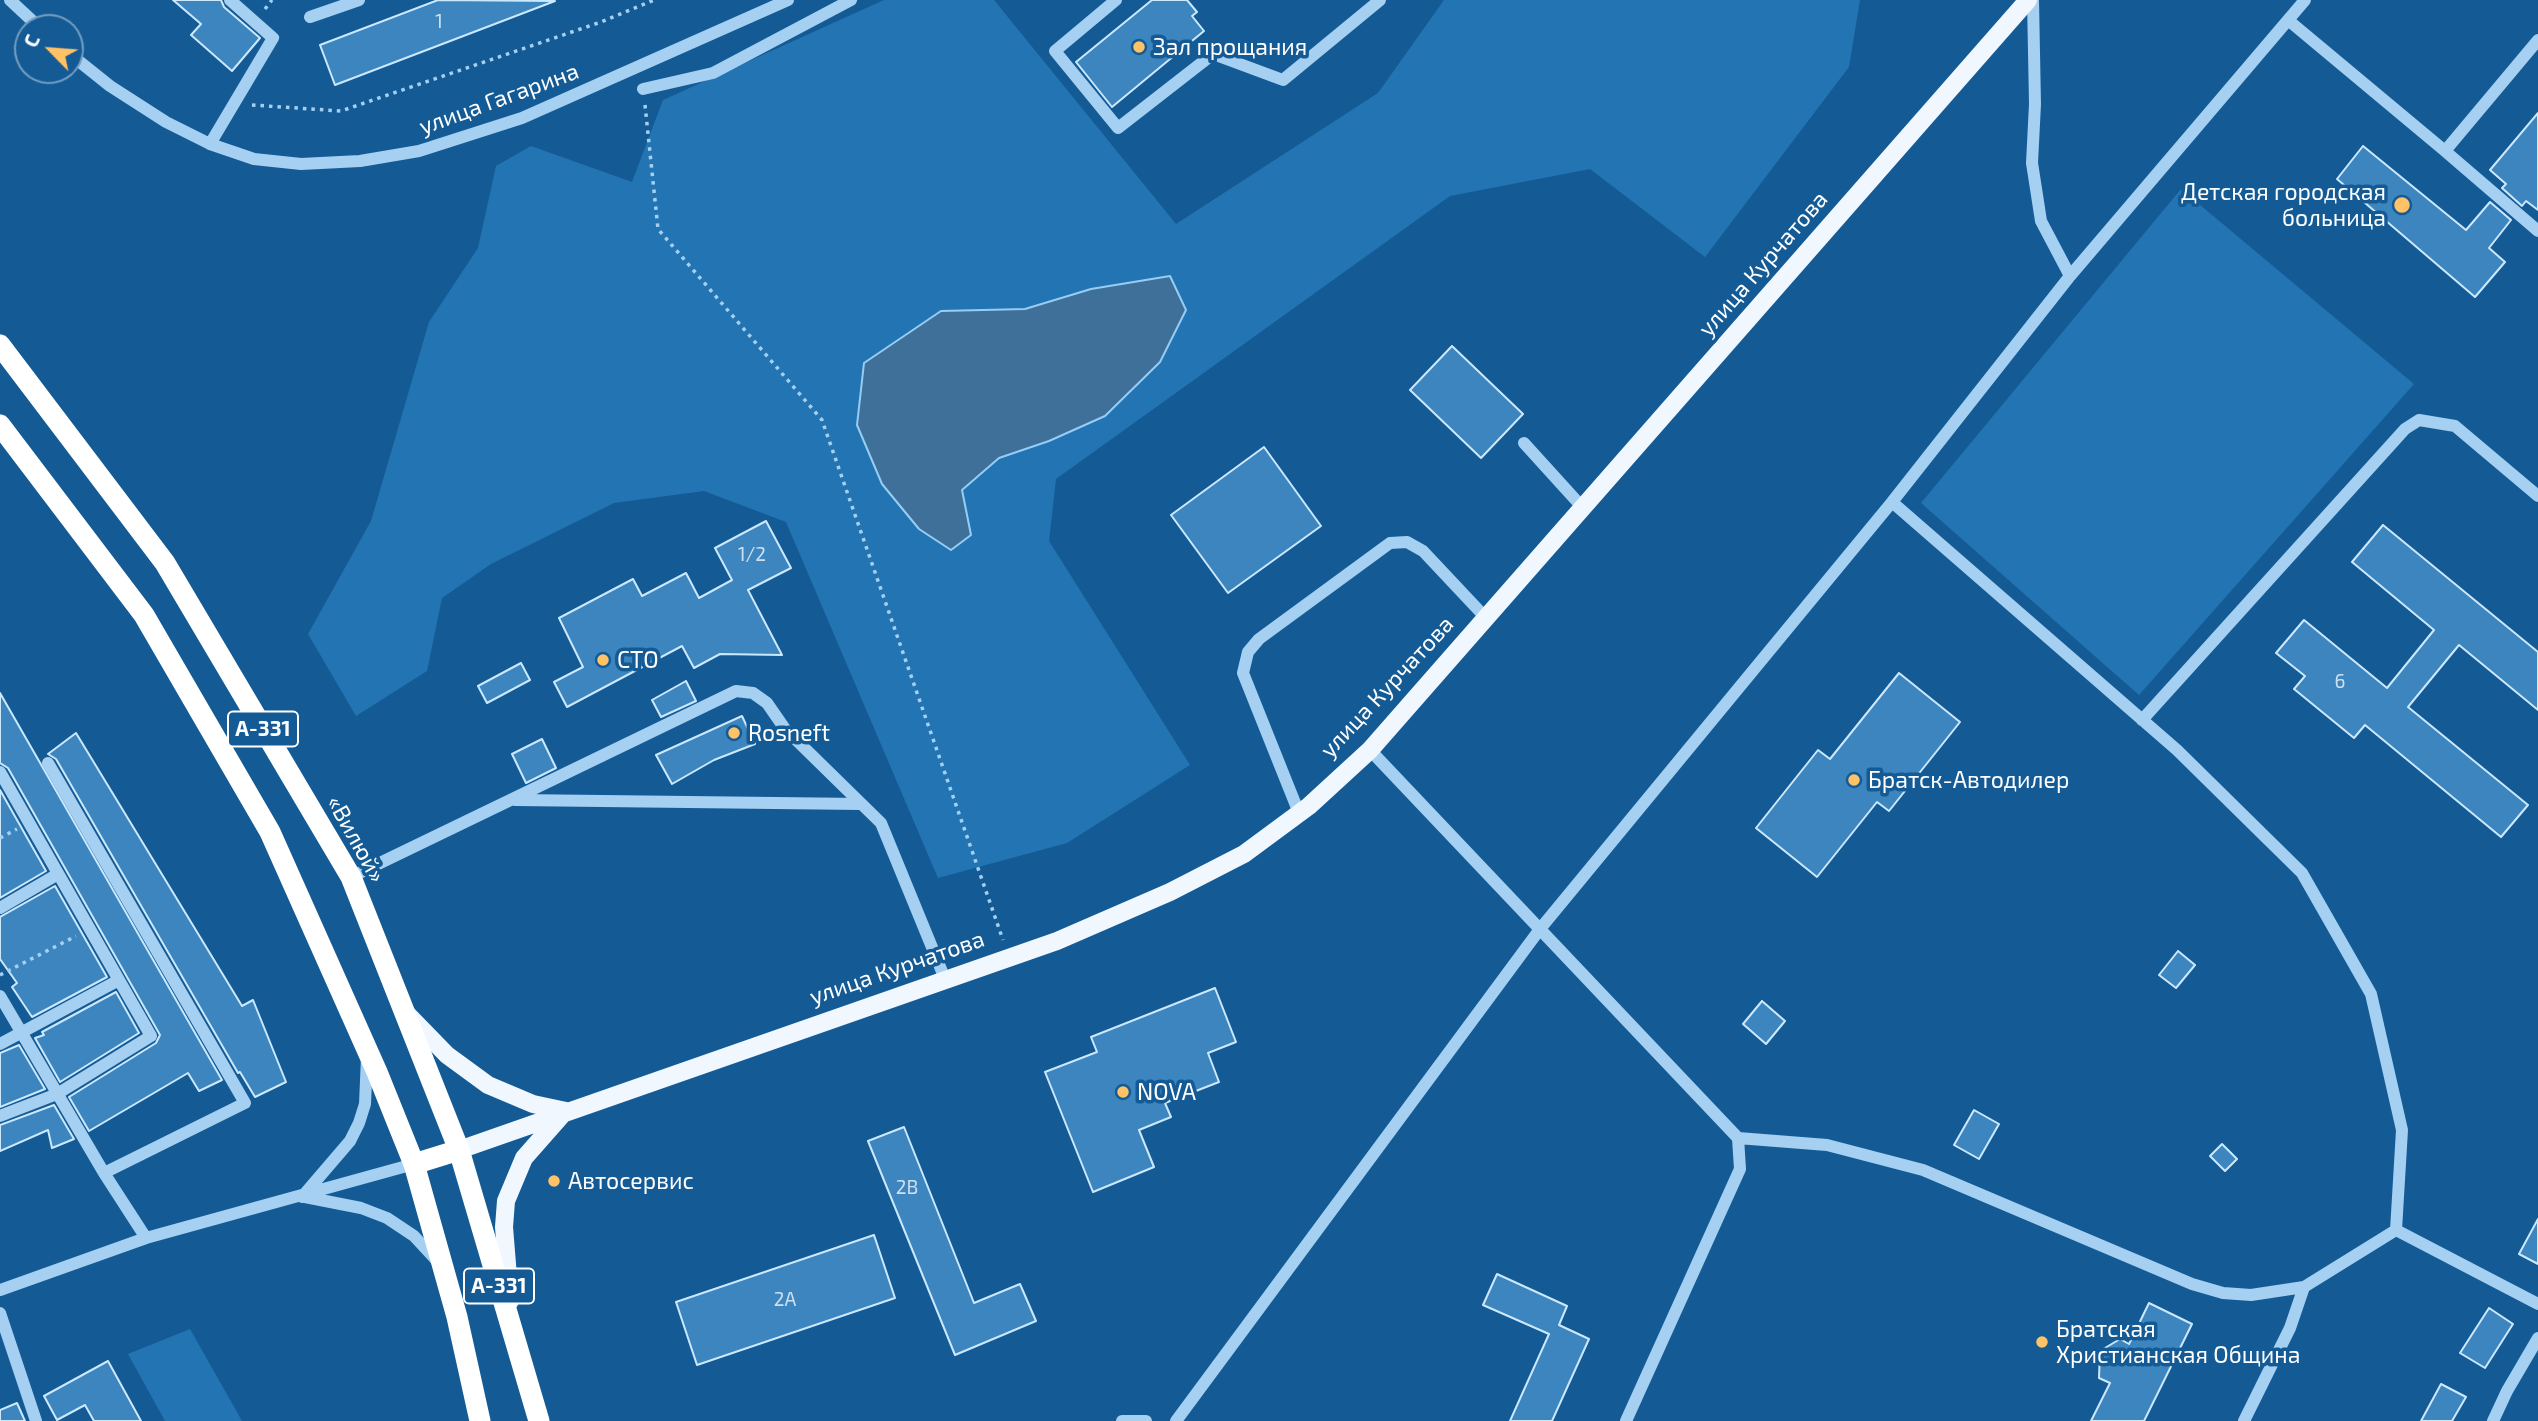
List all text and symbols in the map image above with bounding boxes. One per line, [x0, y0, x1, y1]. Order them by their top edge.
house number: 1 [435, 11, 443, 33]
north arrow [14, 14, 84, 84]
text: С [19, 31, 44, 51]
place label: Зал прощания [1153, 33, 1307, 61]
marker: Зал прощания [1131, 39, 1147, 55]
street label: улица Гагарина [416, 57, 582, 141]
place label: Детская городская больница [2181, 178, 2386, 232]
street label: улица Курчатова [1693, 186, 1833, 342]
marker: Детская городская больница [2392, 195, 2412, 215]
house number: 1/2 [738, 544, 766, 566]
street label: улица Курчатова [1314, 611, 1460, 763]
place label: СТО [617, 646, 659, 674]
marker: СТО [595, 652, 611, 668]
house number: 6 [2335, 671, 2345, 693]
road number: А-331 [228, 712, 298, 746]
place label: Rosneft [748, 719, 830, 747]
marker: Rosneft [726, 725, 742, 741]
place label: Братск-Автодилер [1868, 766, 2069, 794]
marker: Братск-Автодилер [1846, 772, 1862, 788]
street label: «Вилюй» [321, 791, 391, 887]
street label: улица Курчатова [806, 925, 988, 1011]
place label: NOVA [1137, 1078, 1196, 1106]
marker: NOVA [1115, 1084, 1131, 1100]
place label: Автосервис [568, 1167, 694, 1195]
marker: Автосервис [546, 1173, 562, 1189]
house number: 2В [896, 1177, 918, 1199]
road number: А-331 [464, 1268, 534, 1304]
house number: 2А [774, 1289, 796, 1311]
place label: Братская Христианская Община [2056, 1315, 2300, 1369]
marker: Братская Христианская Община [2034, 1334, 2050, 1350]

